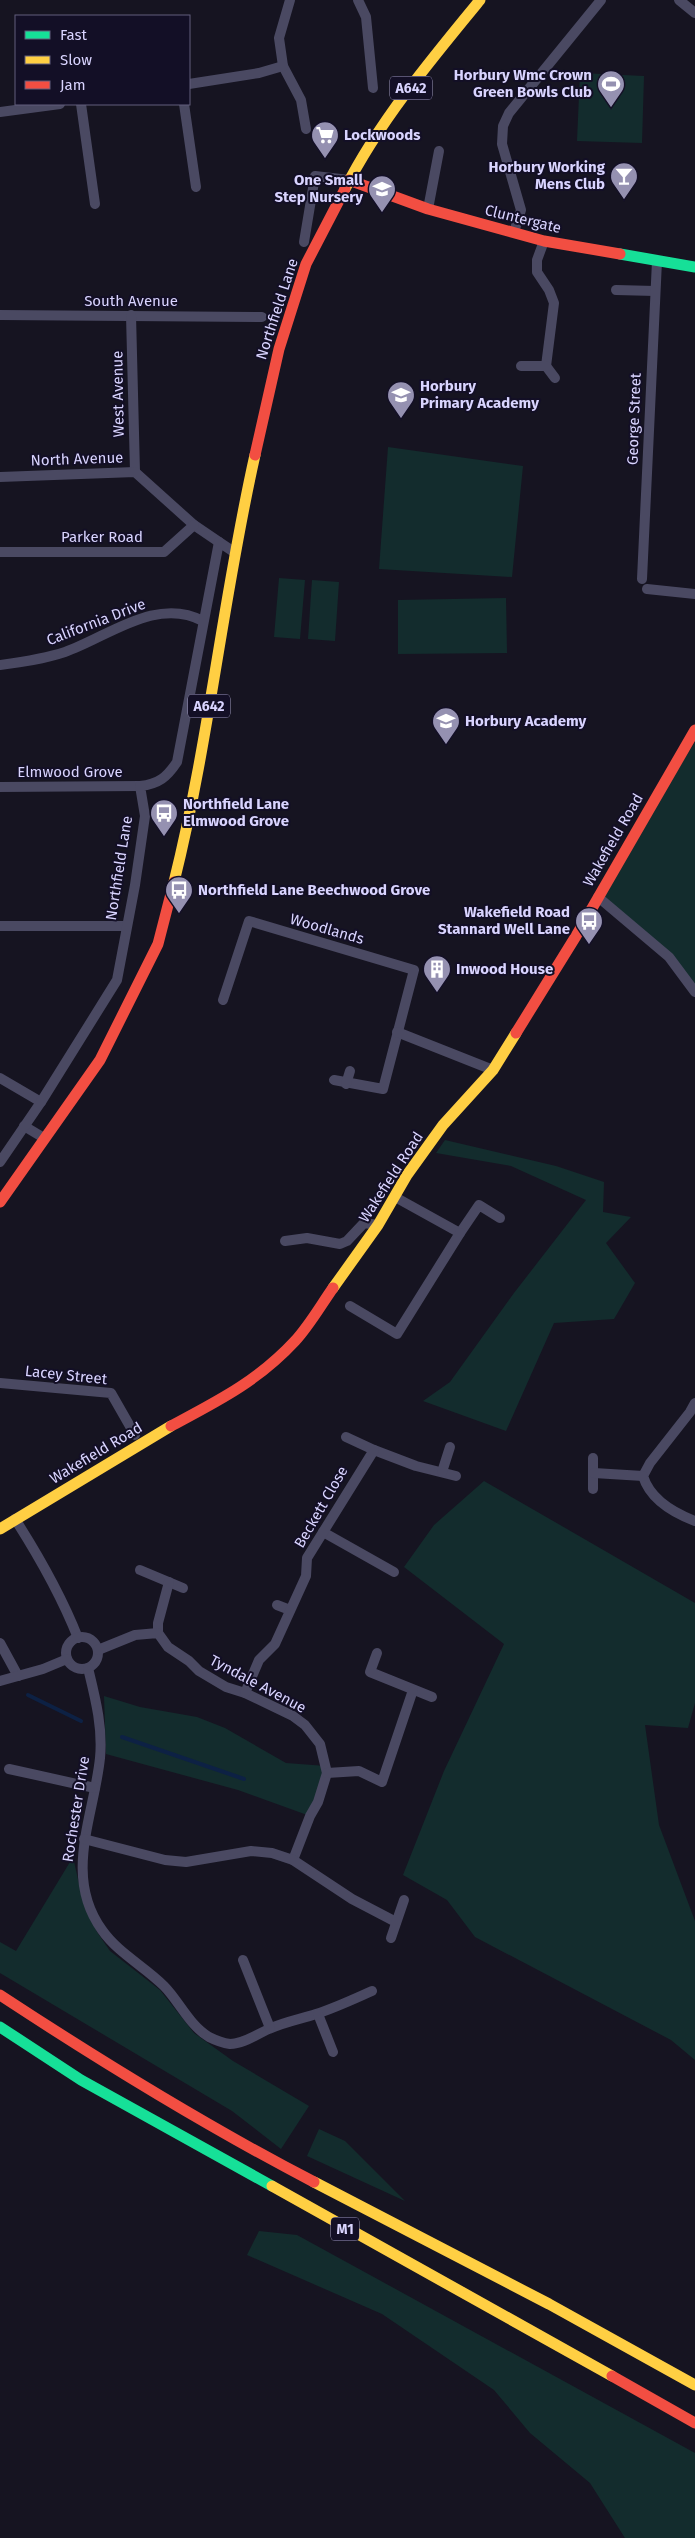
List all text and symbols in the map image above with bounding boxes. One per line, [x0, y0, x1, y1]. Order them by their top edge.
legend [15, 15, 190, 105]
text: Fast [60, 26, 87, 44]
text: Slow [60, 51, 92, 69]
place label: Horbury Wmc Crown Green Bowls Club [454, 66, 592, 101]
sports icon: Horbury Wmc Crown Green Bowls Club [596, 69, 626, 108]
text: Jam [60, 76, 86, 94]
road number: A642 [390, 76, 432, 100]
supermarket icon: Lockwoods [310, 120, 340, 159]
place label: Lockwoods [344, 126, 421, 144]
place label: Horbury Working Mens Club [489, 158, 606, 193]
bar icon: Horbury Working Mens Club [609, 161, 639, 200]
place label: One Small Step Nursery [274, 171, 364, 206]
school or university icon: One Small Step Nursery [367, 174, 397, 213]
street label: Cluntergate [483, 201, 563, 237]
street label: Northfield Lane [252, 256, 302, 362]
street label: South Avenue [84, 292, 178, 310]
street label: West Avenue [108, 351, 128, 437]
street label: George Street [623, 372, 645, 465]
place label: Horbury Primary Academy [420, 377, 539, 412]
school or university icon: Horbury Primary Academy [386, 380, 416, 419]
street label: North Avenue [30, 448, 124, 470]
street label: Parker Road [61, 528, 143, 546]
street label: California Drive [44, 595, 148, 649]
road number: A642 [188, 694, 230, 718]
school or university icon: Horbury Academy [431, 706, 461, 745]
place label: Horbury Academy [465, 712, 587, 730]
street label: Elmwood Grove [17, 763, 123, 781]
street label: Wakefield Road [579, 790, 647, 890]
place label: Northfield Lane Elmwood Grove [183, 795, 289, 830]
bus stop icon: Northfield Lane Elmwood Grove [149, 798, 179, 837]
street label: Northfield Lane [102, 814, 136, 922]
bus stop icon: Northfield Lane Beechwood Grove [164, 875, 194, 914]
place label: Northfield Lane Beechwood Grove [198, 881, 430, 899]
place label: Wakefield Road Stannard Well Lane [438, 903, 570, 938]
bus stop icon: Wakefield Road Stannard Well Lane [574, 906, 604, 945]
street label: Woodlands [288, 910, 366, 948]
building icon: Inwood House [422, 954, 452, 993]
place label: Inwood House [456, 960, 553, 978]
street label: Wakefield Road [355, 1128, 427, 1226]
street label: Lacey Street [24, 1362, 109, 1388]
street label: Wakefield Road [47, 1418, 145, 1488]
street label: Beckett Close [290, 1463, 352, 1551]
street label: Tyndale Avenue [207, 1651, 309, 1717]
street label: Rochester Drive [59, 1755, 93, 1863]
road number: M1 [331, 2218, 359, 2240]

